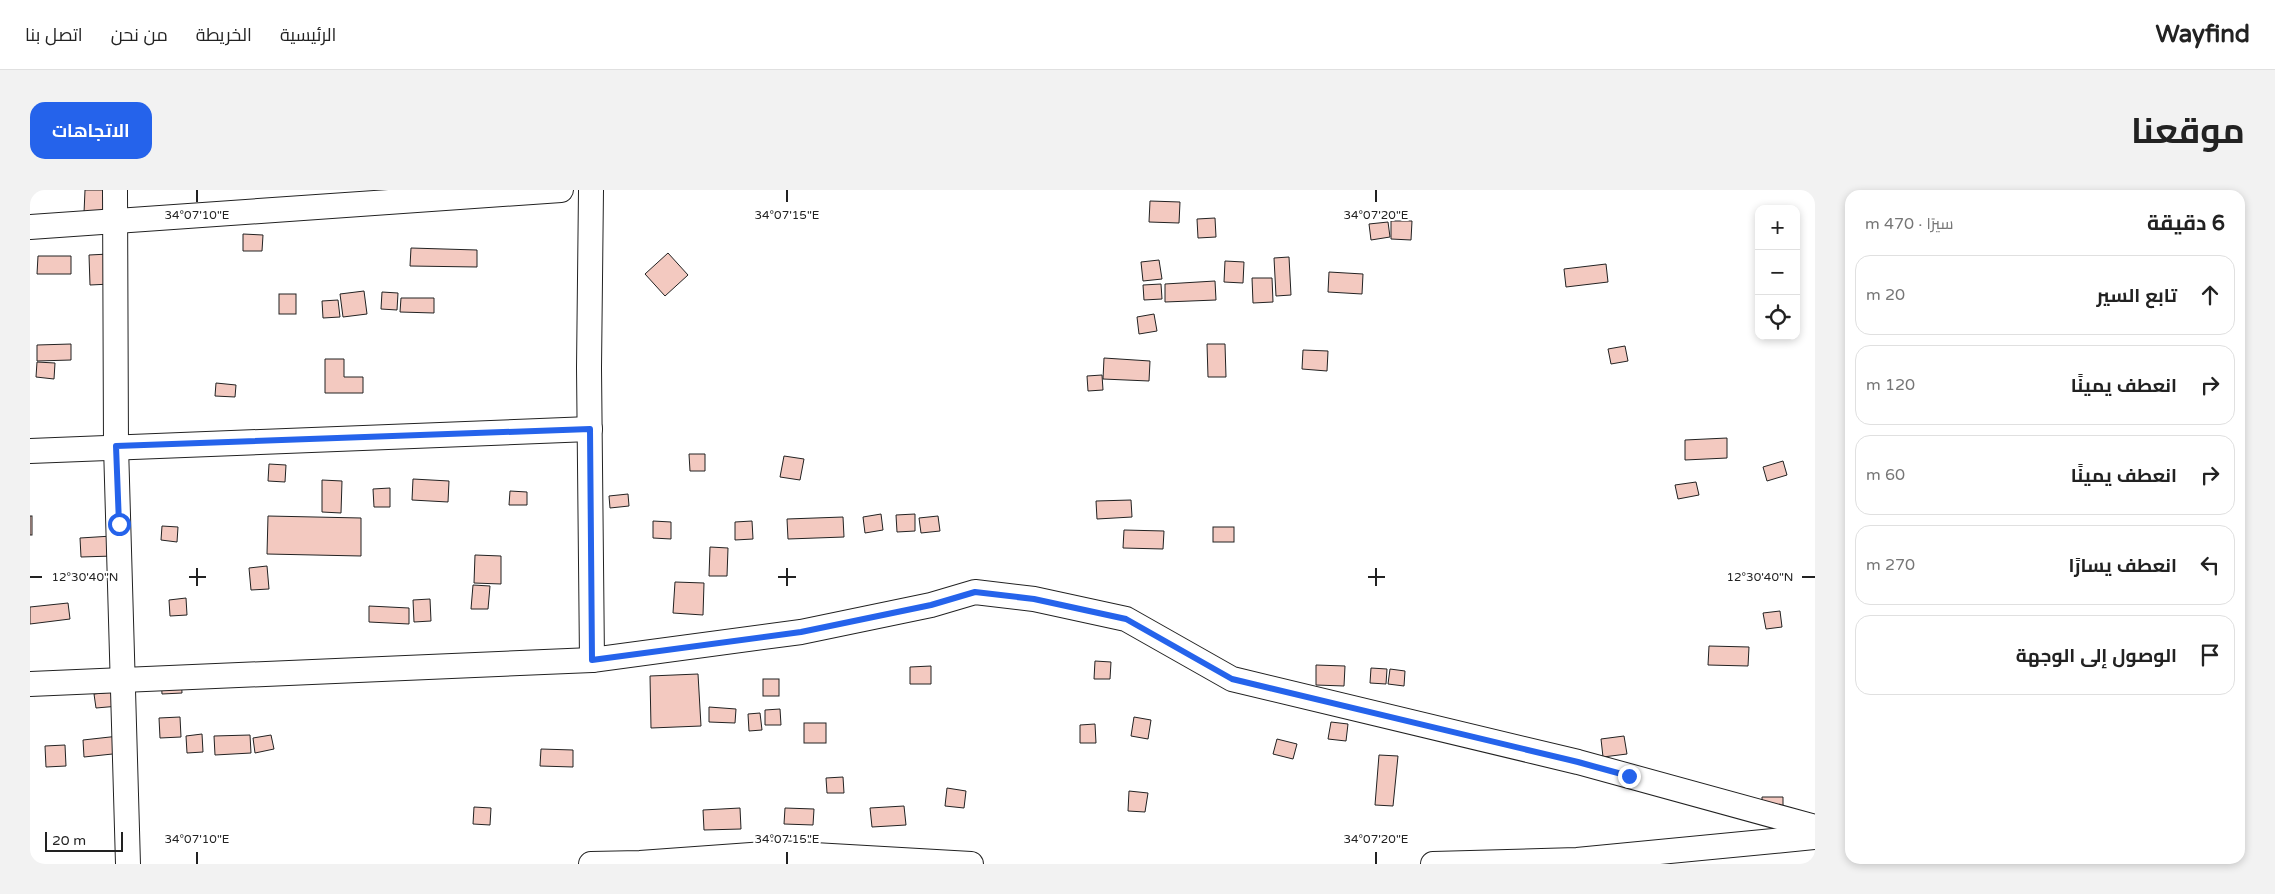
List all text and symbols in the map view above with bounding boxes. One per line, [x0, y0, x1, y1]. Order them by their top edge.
text: Wayfind [2155, 20, 2250, 49]
text: اتصل بنا [25, 24, 83, 46]
text: من نحن [111, 24, 168, 46]
text: الخريطة [196, 24, 252, 46]
text: الرئيسية [280, 24, 336, 46]
button: الاتجاهات [30, 102, 152, 159]
text: موقعنا [2131, 111, 2245, 153]
map controls [1755, 205, 1800, 340]
button: + [1755, 205, 1800, 250]
text: 34°07'10"E [164, 208, 230, 222]
text: 34°07'15"E [754, 208, 820, 222]
text: 34°07'20"E [1343, 208, 1409, 222]
text: 6 دقيقة [2147, 211, 2225, 236]
text: سيرًا · 470 m [1865, 214, 1954, 234]
button: − [1755, 250, 1800, 295]
icon: ahead [2196, 281, 2224, 309]
text: 20 m [1866, 285, 1905, 305]
text: تابع السير [2097, 285, 2177, 307]
button: locate [1755, 295, 1800, 340]
icon: right [2196, 371, 2224, 399]
text: 120 m [1866, 375, 1915, 395]
text: انعطف يمينًا [2071, 375, 2177, 397]
icon: right [2196, 461, 2224, 489]
text: 60 m [1866, 465, 1905, 485]
text: انعطف يمينًا [2071, 465, 2177, 487]
route start [108, 513, 131, 536]
icon: left [2196, 551, 2224, 579]
text: 270 m [1866, 555, 1915, 575]
text: انعطف يسارًا [2068, 555, 2177, 577]
text: 12°30'40"N [52, 570, 119, 584]
text: 12°30'40"N [1727, 570, 1794, 584]
icon: arrive [2196, 641, 2224, 669]
text: الوصول إلى الوجهة [2016, 645, 2177, 667]
route end [1618, 765, 1641, 788]
scale bar [45, 829, 122, 852]
text: 20 m [52, 832, 86, 849]
text: 34°07'10"E [164, 832, 230, 846]
text: 34°07'15"E [754, 832, 820, 846]
text: 34°07'20"E [1343, 832, 1409, 846]

